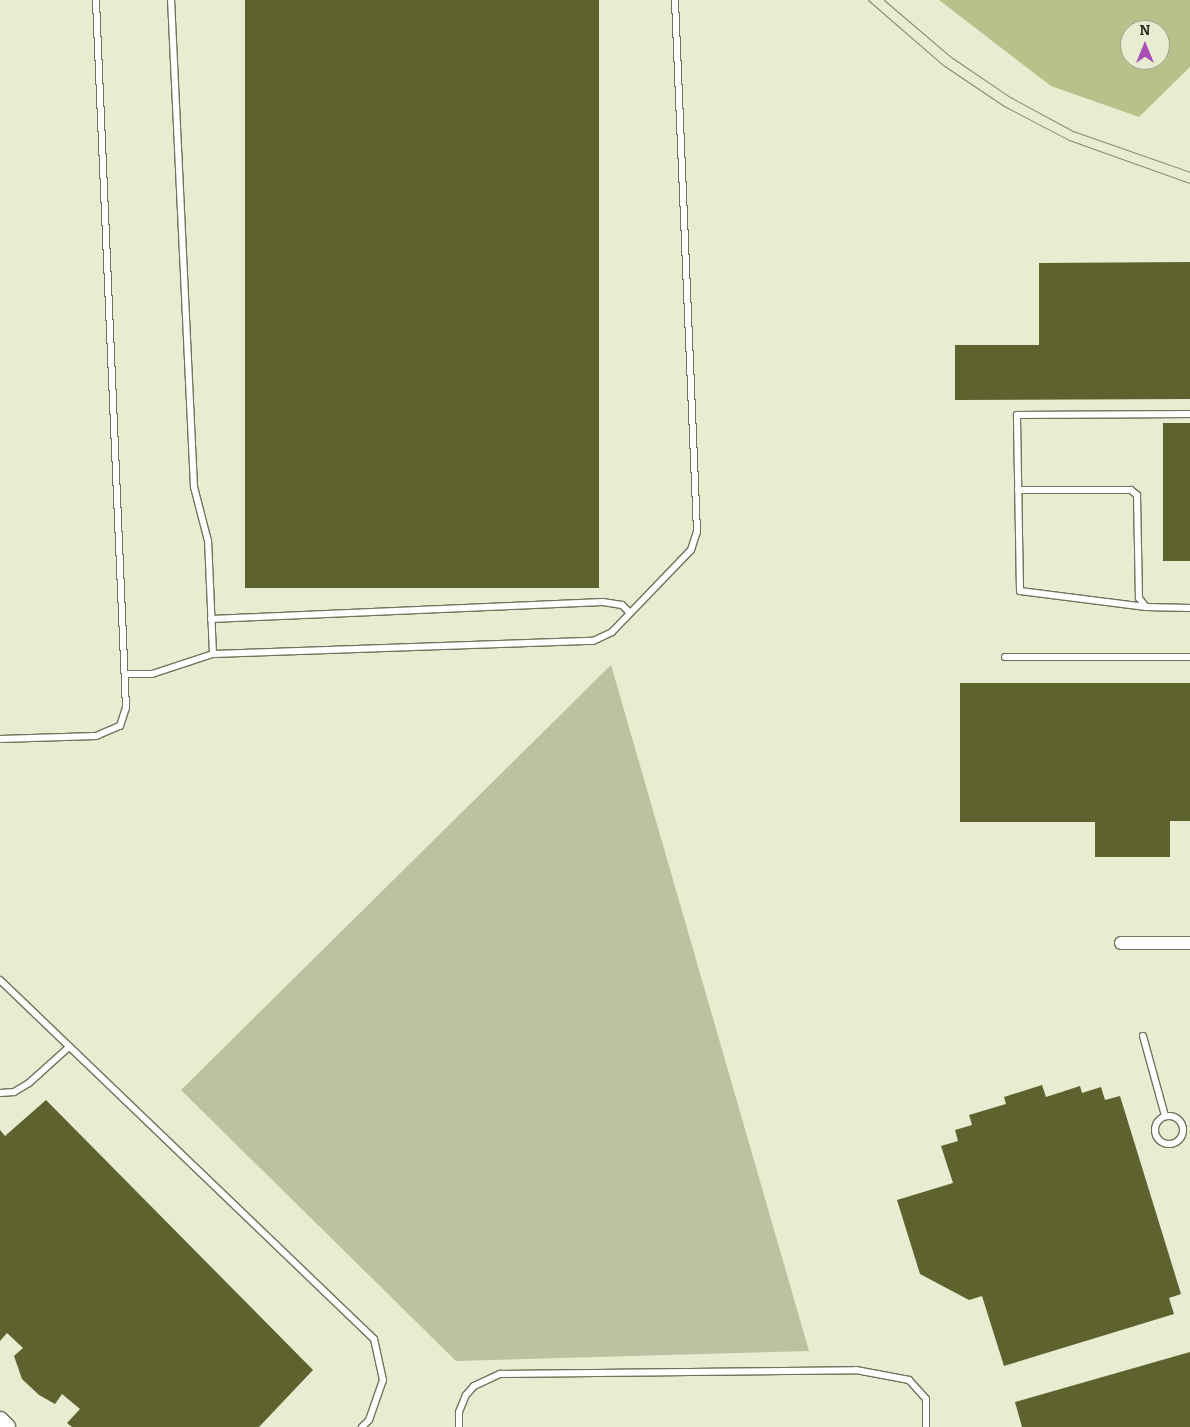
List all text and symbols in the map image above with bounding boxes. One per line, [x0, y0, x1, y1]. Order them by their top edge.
north arrow [1120, 20, 1170, 70]
text: N [1140, 22, 1150, 39]

